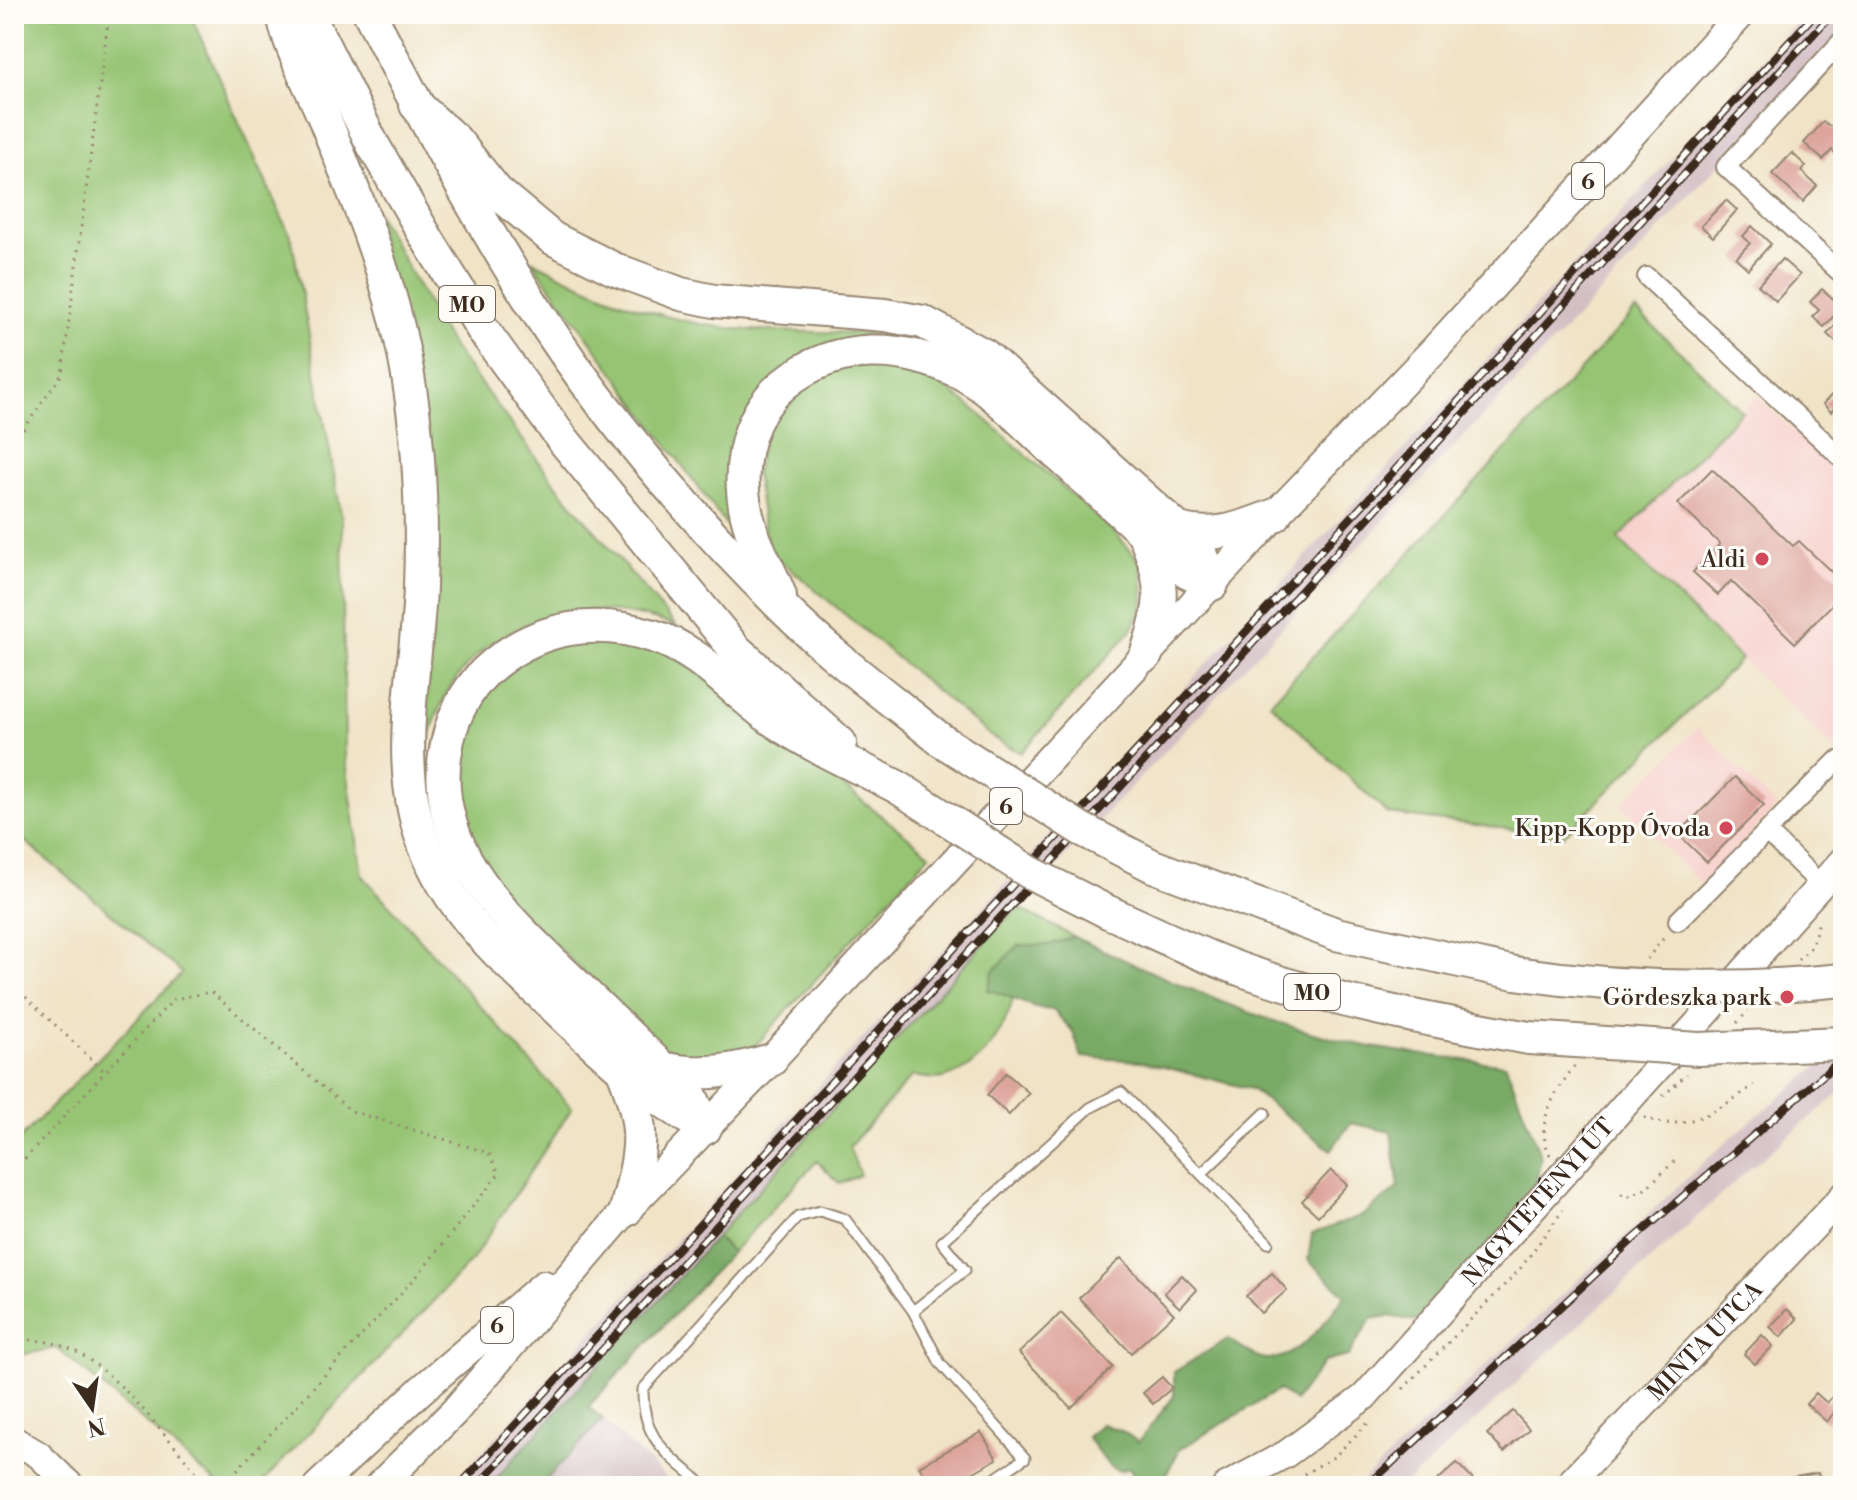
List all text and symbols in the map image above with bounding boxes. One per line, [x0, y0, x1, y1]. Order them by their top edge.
road number: 6 [1572, 163, 1604, 199]
road number: M0 [439, 286, 495, 322]
place label: Aldi [1700, 545, 1746, 575]
marker: Aldi [1753, 550, 1771, 568]
road number: 6 [990, 788, 1022, 824]
place label: Kipp-Kopp Óvoda [1514, 812, 1711, 844]
marker: Kipp-Kopp Óvoda [1717, 819, 1735, 837]
road number: M0 [1284, 974, 1340, 1010]
place label: Gördeszka park [1603, 983, 1772, 1013]
marker: Gördeszka park [1778, 988, 1796, 1006]
street label: NAGYTÉTÉNYI ÚT [1456, 1113, 1621, 1293]
street label: MINTA UTCA [1642, 1275, 1770, 1408]
road number: 6 [481, 1307, 513, 1343]
north arrow [52, 1368, 132, 1448]
text: N [84, 1411, 108, 1441]

